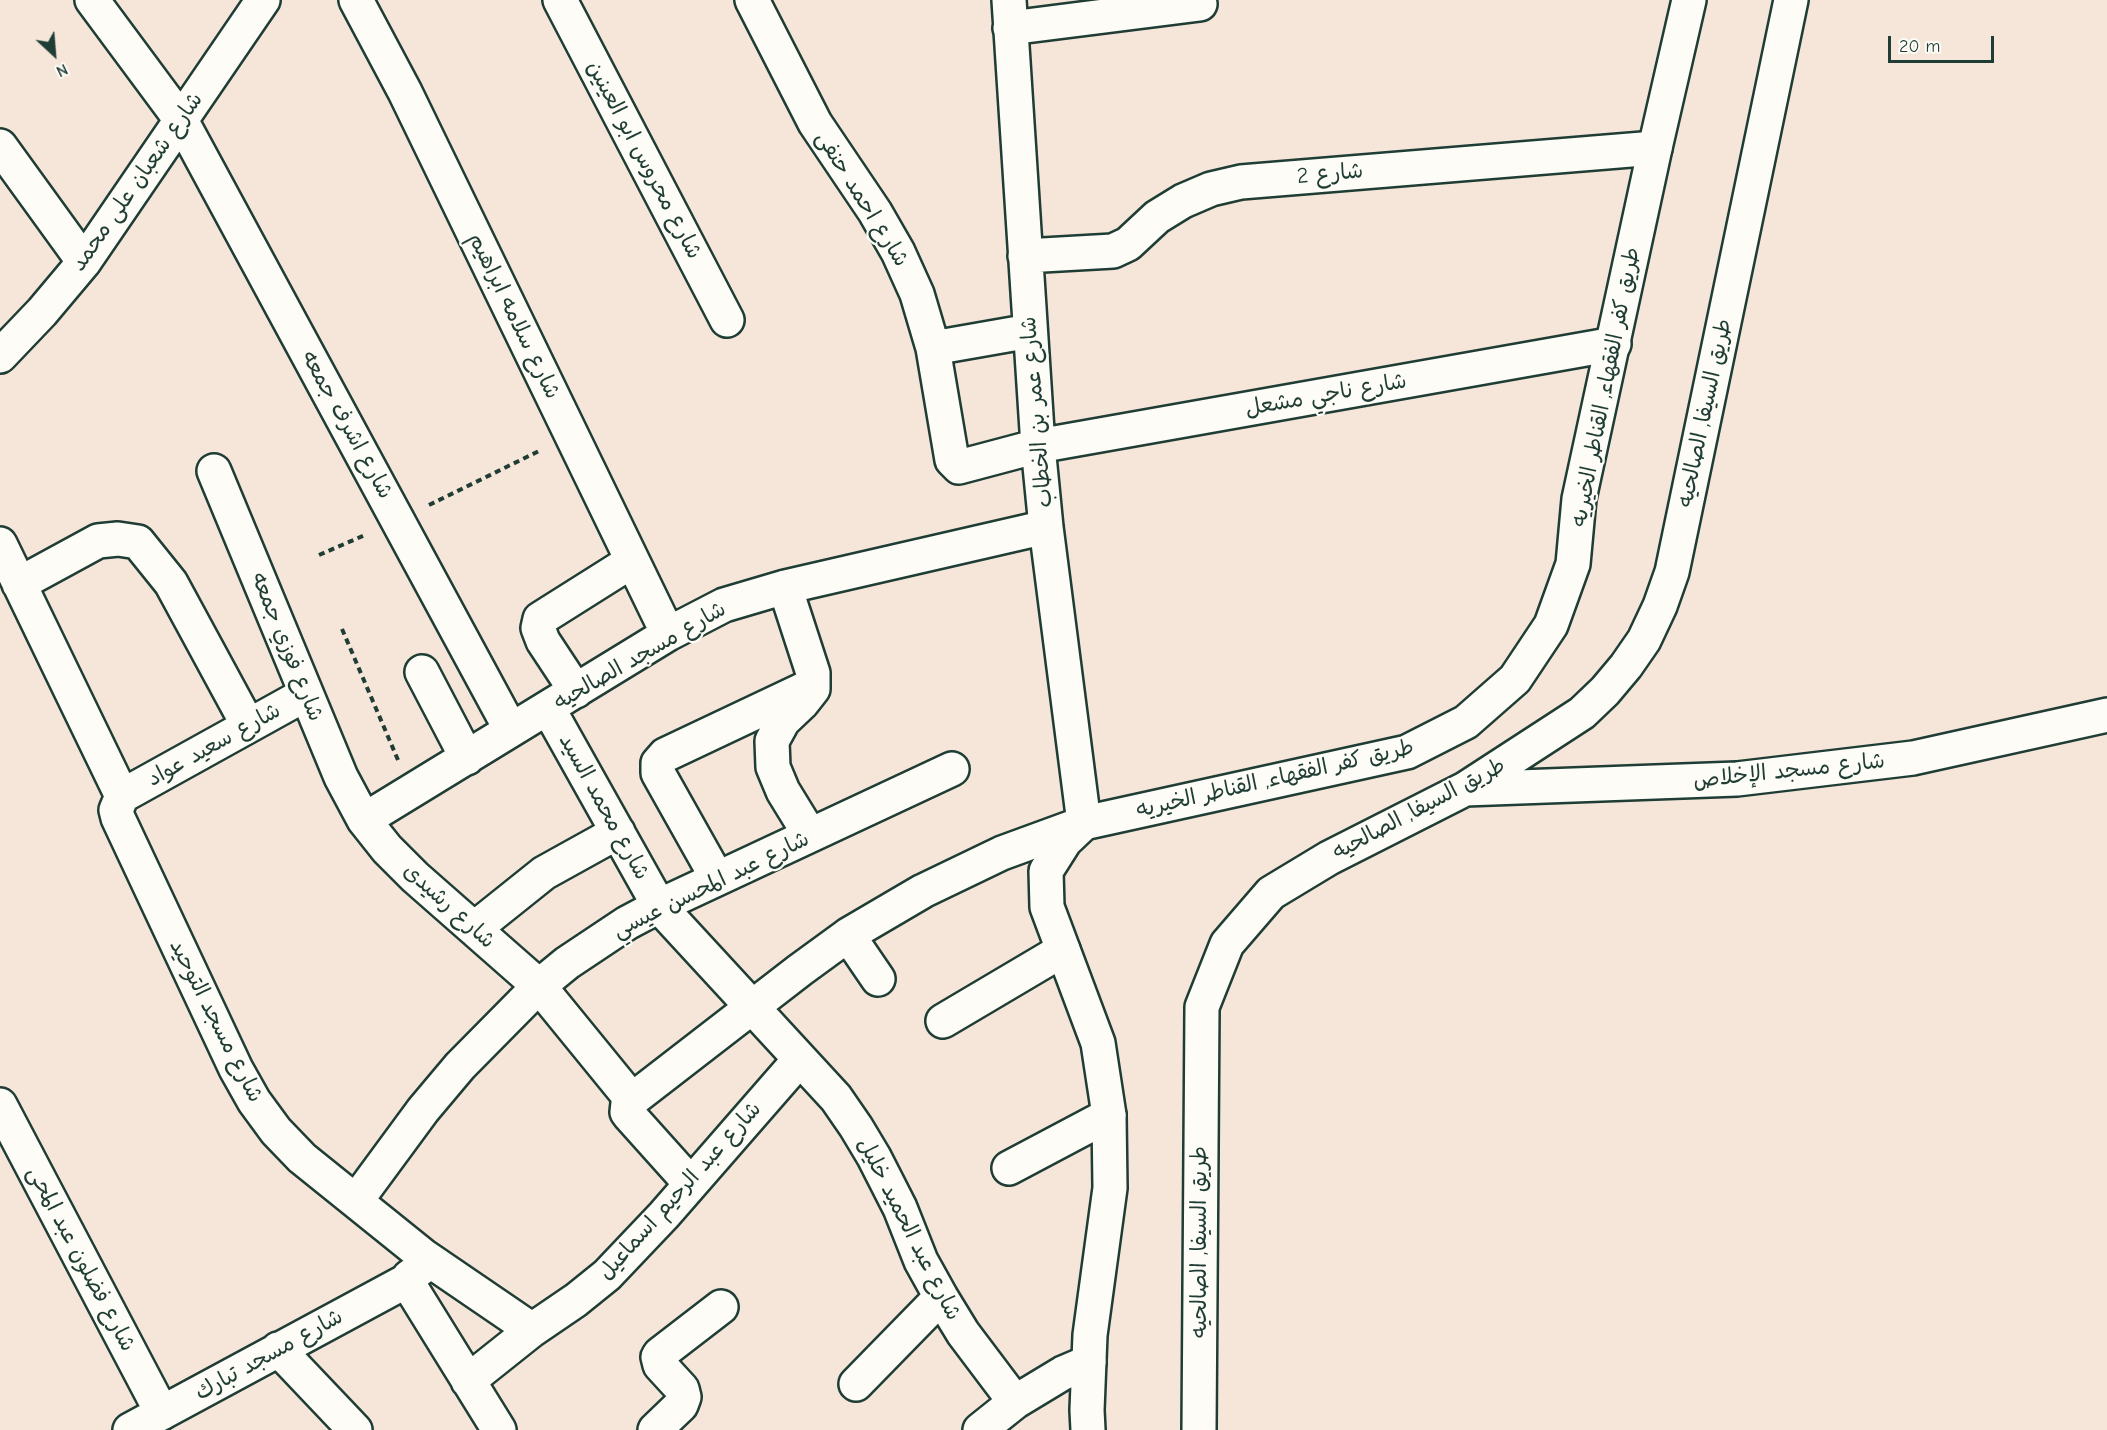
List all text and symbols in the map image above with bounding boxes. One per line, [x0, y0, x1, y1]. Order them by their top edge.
north arrow [24, 24, 84, 84]
scale bar [1891, 24, 1998, 62]
text: 20 m [1899, 36, 1940, 57]
street label: شارع محروس ابو العينين [581, 56, 707, 264]
text: N [53, 60, 71, 81]
street label: شارع شعبان على محمد [65, 88, 209, 276]
street label: شارع احمد حنفى [810, 126, 914, 272]
street label: شارع 2 [1296, 158, 1364, 190]
street label: شارع سلامه ابراهيم [462, 229, 566, 403]
street label: طريق كفر الفقهاء, القناطر الخيريه [1566, 245, 1646, 529]
street label: شارع عمر بن الخطاب [1015, 315, 1059, 509]
street label: طريق السيفا, الصالحيه [1672, 316, 1738, 510]
street label: شارع اشرف جمعه [295, 346, 399, 504]
street label: شارع ناجي مشعل [1243, 368, 1409, 422]
street label: شارع فوزي جمعه [245, 569, 329, 725]
street label: شارع مسجد الصالحيه [549, 596, 731, 716]
street label: شارع سعيد عواد [143, 697, 285, 793]
street label: شارع محمد السيد [553, 729, 655, 885]
street label: طريق كفر الفقهاء, القناطر الخيريه [1134, 734, 1416, 824]
street label: شارع مسجد الإخلاص [1692, 748, 1886, 794]
street label: طريق السيفا, الصالحيه [1328, 752, 1510, 866]
street label: شارع عبد المحسن عيسي [608, 826, 814, 944]
street label: شارع رشيدى [397, 858, 501, 954]
street label: شارع مسجد التوحيد [164, 935, 268, 1107]
street label: شارع عبد الرحيم اسماعيل [593, 1096, 767, 1286]
street label: شارع عبد الحميد خليل [852, 1133, 966, 1325]
street label: طريق السيفا, الصالحيه [1187, 1146, 1213, 1338]
street label: شارع فضلون عبد المحى [21, 1162, 141, 1356]
street label: شارع مسجد تبارك [191, 1304, 347, 1406]

